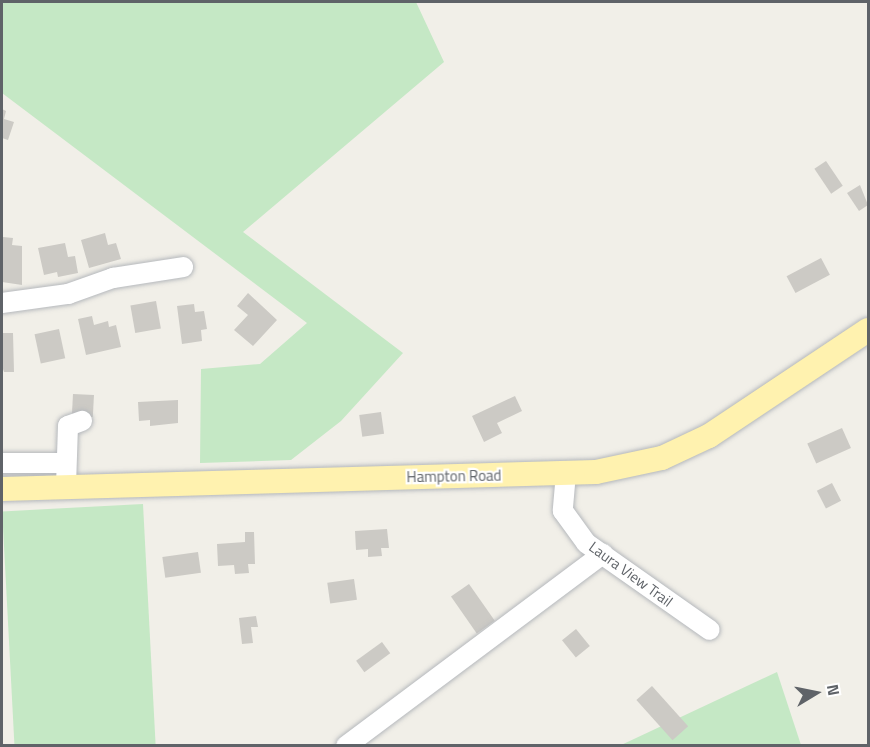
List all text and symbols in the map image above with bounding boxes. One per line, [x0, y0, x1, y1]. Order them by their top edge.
street label: Hampton Road [406, 466, 502, 486]
street label: Laura View Trail [586, 538, 676, 610]
north arrow [786, 663, 846, 723]
text: N [821, 682, 847, 697]

